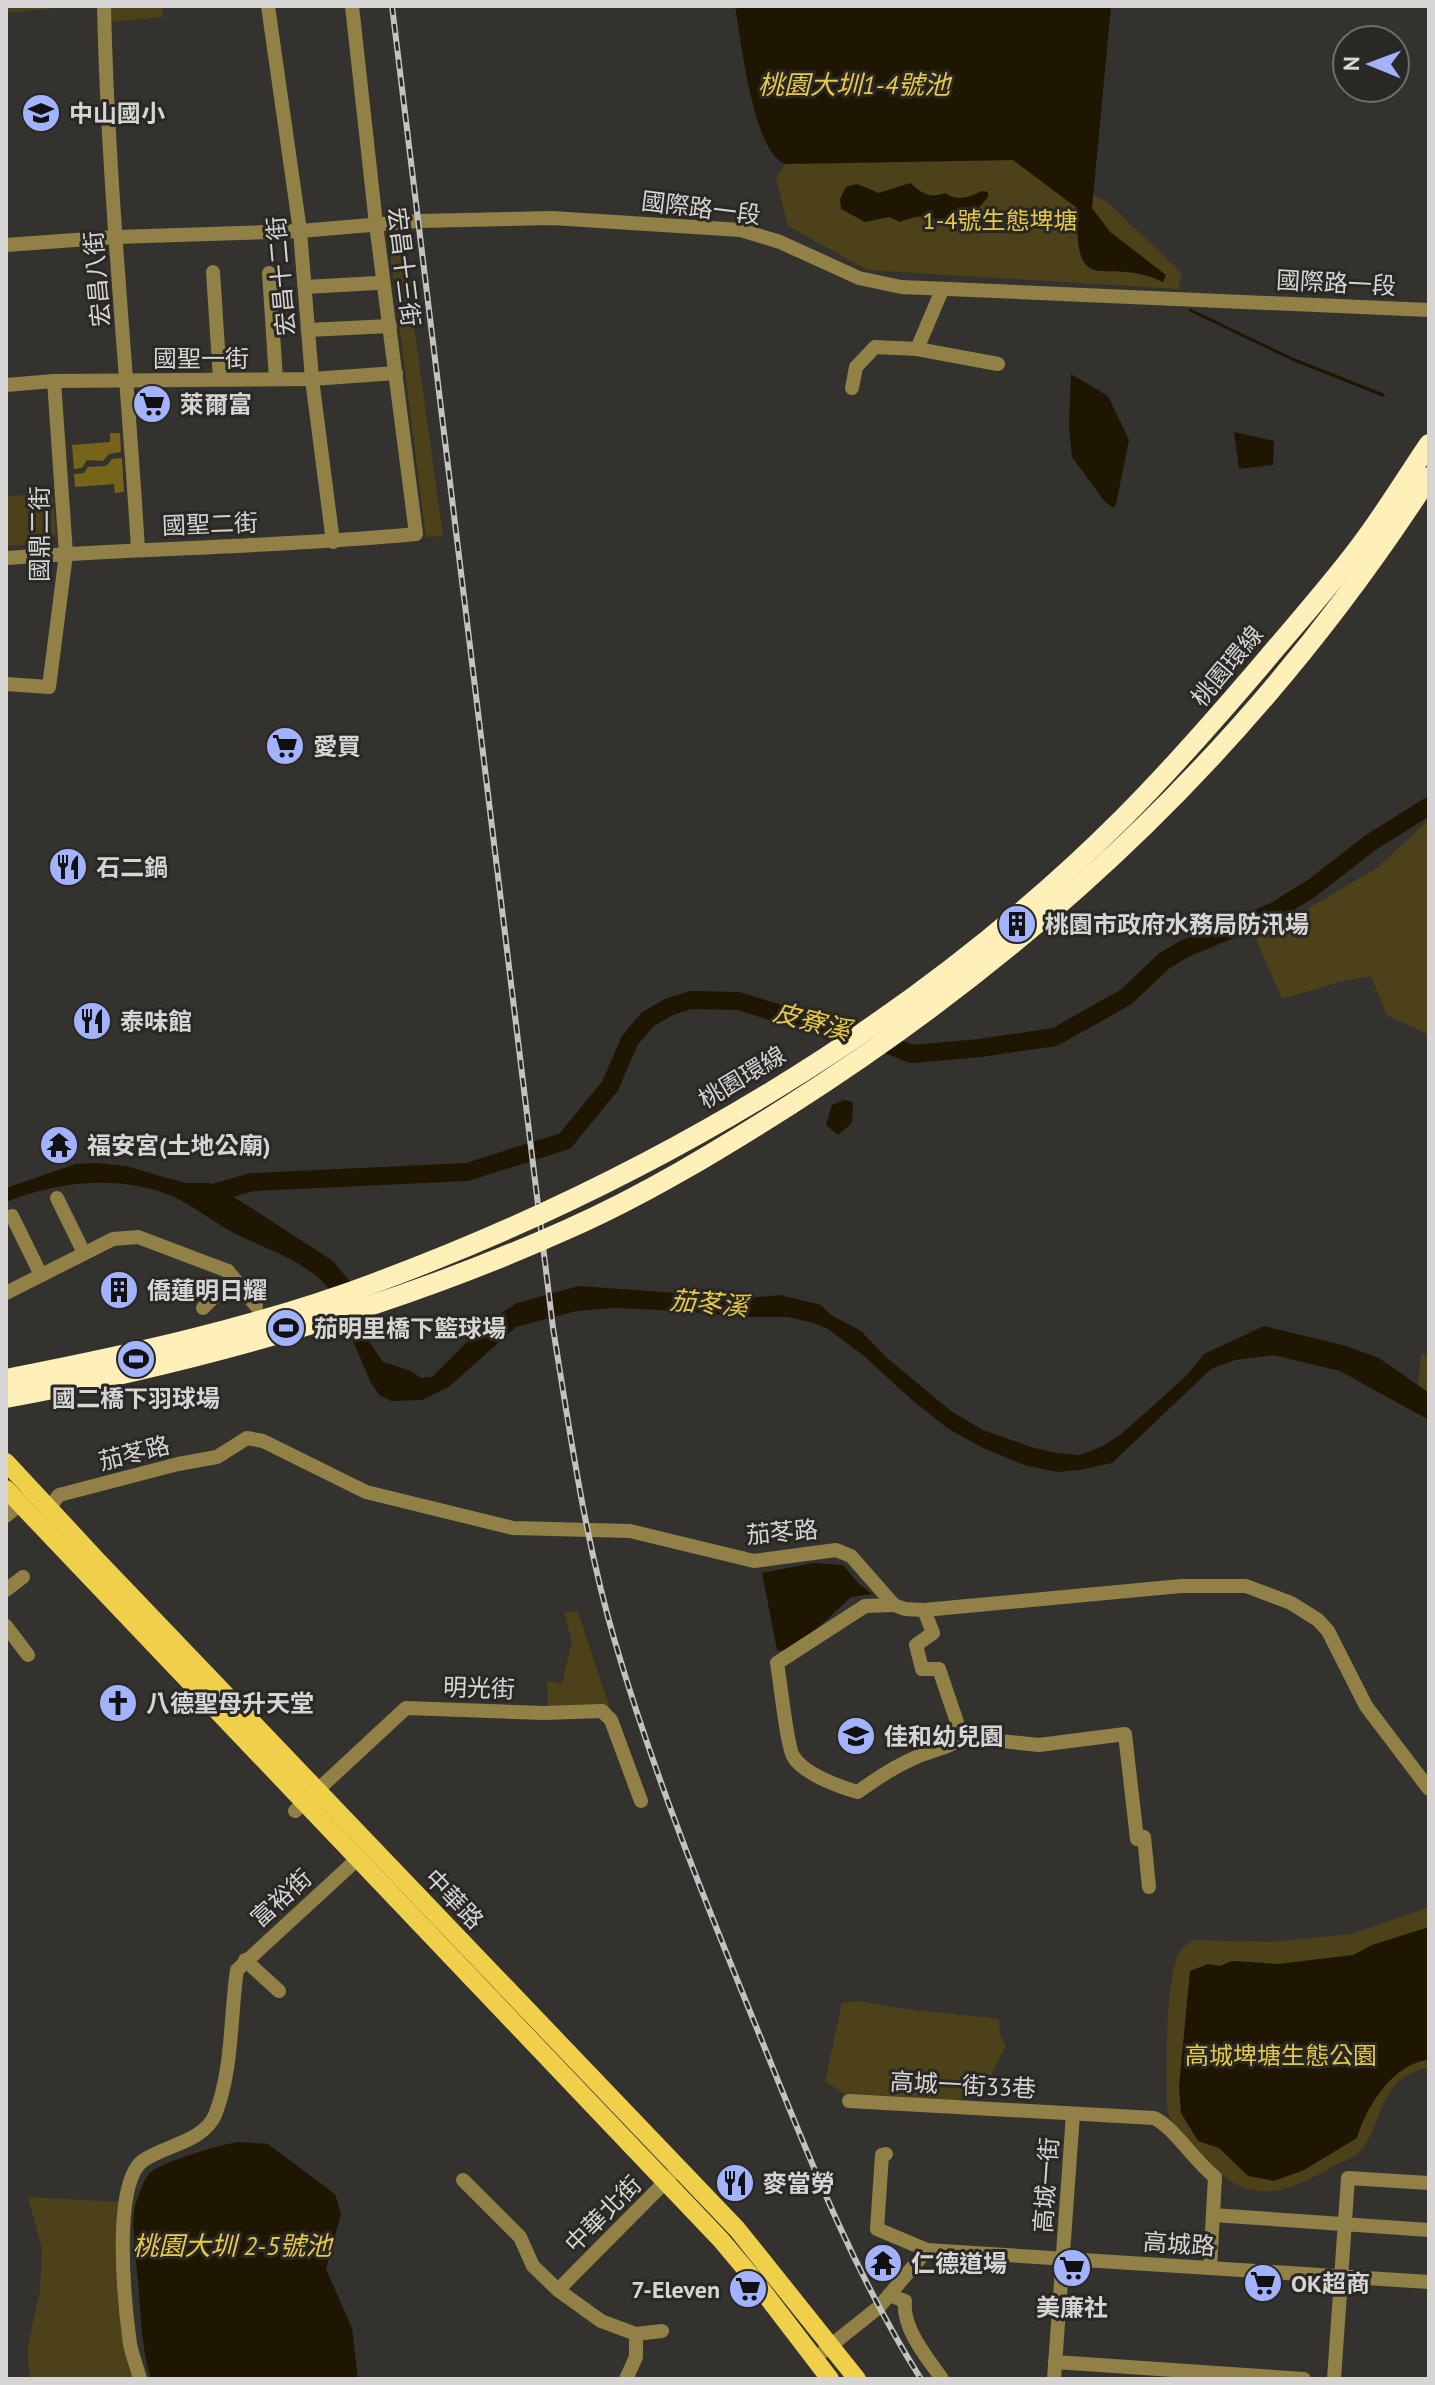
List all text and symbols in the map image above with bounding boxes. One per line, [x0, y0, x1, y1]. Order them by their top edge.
north arrow [1331, 24, 1411, 104]
text: N [1337, 56, 1365, 71]
water label: 桃園大圳1-4號池 [758, 68, 953, 101]
school or university icon: 中山國小 [20, 92, 62, 134]
place label: 中山國小 [69, 98, 165, 129]
street label: 國際路一段 [640, 185, 762, 231]
park label: 1-4號生態埤塘 [923, 205, 1077, 236]
street label: 宏昌十三街 [381, 206, 427, 328]
street label: 宏昌十二街 [260, 215, 302, 337]
street label: 宏昌八街 [77, 230, 117, 328]
street label: 國際路一段 [1275, 264, 1397, 302]
street label: 國聖一街 [153, 343, 249, 374]
supermarket icon: 萊爾富 [131, 383, 173, 425]
place label: 萊爾富 [180, 389, 252, 420]
street label: 國鼎二街 [24, 486, 55, 582]
street label: 國聖二街 [161, 507, 259, 541]
street label: 桃園環線 [1184, 619, 1270, 713]
supermarket icon: 愛買 [264, 725, 306, 767]
place label: 愛買 [313, 731, 361, 762]
restaurant icon: 石二鍋 [47, 846, 89, 888]
place label: 石二鍋 [96, 852, 168, 883]
building icon: 桃園市政府水務局防汛場 [996, 903, 1038, 945]
place label: 桃園市政府水務局防汛場 [1045, 909, 1309, 940]
water label: 皮寮溪 [770, 995, 858, 1048]
restaurant icon: 泰味館 [71, 1000, 113, 1042]
place label: 泰味館 [120, 1006, 192, 1037]
street label: 桃園環線 [693, 1039, 791, 1115]
temple icon: 福安宮(土地公廟) [38, 1124, 80, 1166]
place label: 福安宮(土地公廟) [87, 1130, 271, 1161]
building icon: 僑蓮明日耀 [98, 1269, 140, 1311]
place label: 僑蓮明日耀 [147, 1275, 267, 1306]
water label: 茄苳溪 [669, 1283, 753, 1323]
sports icon: 茄明里橋下籃球場 [265, 1307, 307, 1349]
place label: 茄明里橋下籃球場 [314, 1313, 506, 1344]
sports icon: 國二橋下羽球場 [115, 1338, 157, 1380]
place label: 國二橋下羽球場 [52, 1383, 220, 1414]
street label: 茄苳路 [95, 1429, 173, 1477]
street label: 茄苳路 [745, 1513, 819, 1551]
street label: 明光街 [442, 1671, 516, 1705]
church icon: 八德聖母升天堂 [97, 1682, 139, 1724]
place label: 八德聖母升天堂 [146, 1688, 314, 1719]
school or university icon: 佳和幼兒園 [835, 1715, 877, 1757]
place label: 佳和幼兒園 [884, 1721, 1004, 1752]
street label: 富裕街 [244, 1862, 318, 1934]
street label: 中華路 [418, 1862, 490, 1936]
park label: 高城埤塘生態公園 [1185, 2040, 1377, 2071]
street label: 高城一街33巷 [889, 2066, 1037, 2104]
street label: 高城一街 [1027, 2136, 1065, 2234]
restaurant icon: 麥當勞 [714, 2162, 756, 2204]
place label: 麥當勞 [763, 2168, 835, 2199]
street label: 中華北街 [558, 2169, 648, 2259]
street label: 高城路 [1142, 2226, 1216, 2262]
water label: 桃園大圳 2-5號池 [133, 2229, 334, 2262]
temple icon: 仁德道場 [862, 2242, 904, 2284]
supermarket icon: 美廉社 [1051, 2247, 1093, 2289]
place label: 仁德道場 [911, 2248, 1007, 2279]
supermarket icon: OK超商 [1242, 2262, 1284, 2304]
supermarket icon: 7-Eleven [727, 2268, 769, 2310]
place label: OK超商 [1291, 2268, 1370, 2299]
place label: 7-Eleven [631, 2274, 720, 2305]
place label: 美廉社 [1036, 2292, 1108, 2323]

